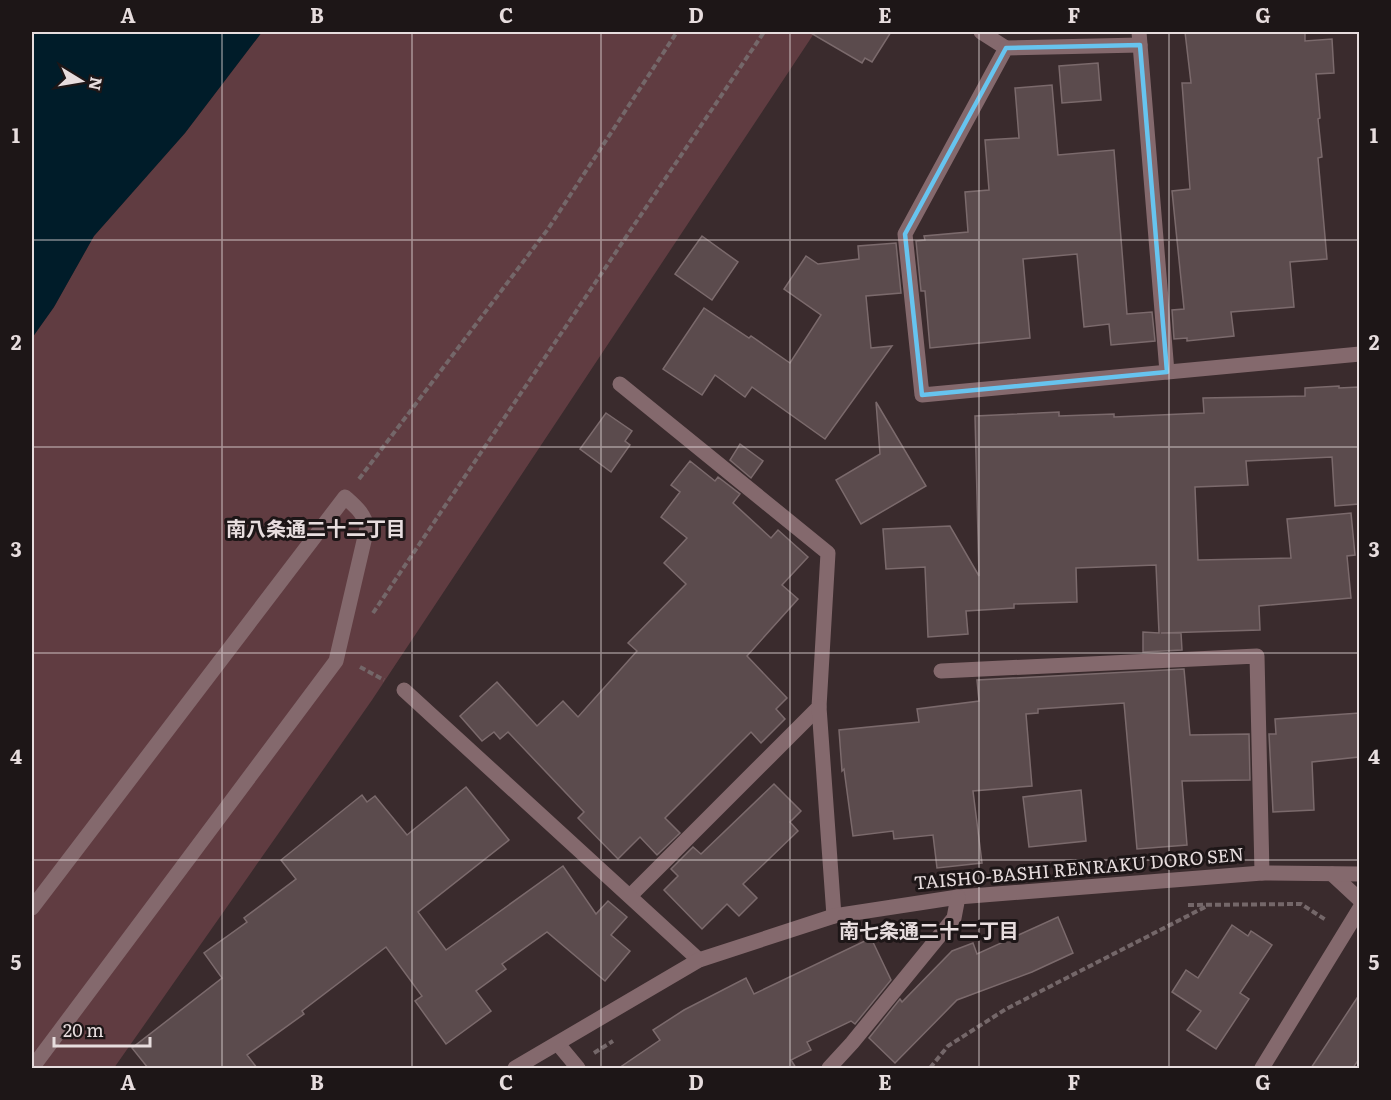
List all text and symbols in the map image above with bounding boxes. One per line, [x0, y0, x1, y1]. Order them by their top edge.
text: A [120, 0, 136, 29]
text: B [310, 0, 324, 29]
text: C [499, 0, 513, 29]
text: D [688, 0, 704, 29]
text: E [878, 0, 892, 29]
text: F [1068, 0, 1081, 29]
text: G [1255, 0, 1271, 29]
north arrow [51, 51, 111, 111]
text: N [84, 75, 110, 93]
text: 1 [12, 119, 20, 149]
text: 1 [1370, 119, 1378, 149]
text: 2 [11, 326, 22, 356]
text: 2 [1369, 326, 1380, 356]
district label: 南八条通二十二丁目 [226, 512, 406, 542]
text: 3 [10, 533, 22, 563]
text: 3 [1368, 533, 1380, 563]
text: 4 [10, 740, 22, 770]
text: 4 [1368, 740, 1380, 770]
street label: TAISHO-BASHI RENRAKU DORO SEN [913, 840, 1245, 895]
district label: 南七条通二十二丁目 [839, 914, 1019, 944]
text: 5 [11, 946, 22, 976]
text: 5 [1369, 946, 1380, 976]
scale bar [54, 1010, 150, 1048]
text: 20 m [63, 1016, 104, 1043]
text: A [120, 1066, 136, 1096]
text: B [310, 1066, 324, 1096]
text: C [499, 1066, 513, 1096]
text: D [688, 1066, 704, 1096]
text: E [878, 1066, 892, 1096]
text: F [1068, 1066, 1081, 1096]
text: G [1255, 1066, 1271, 1096]

